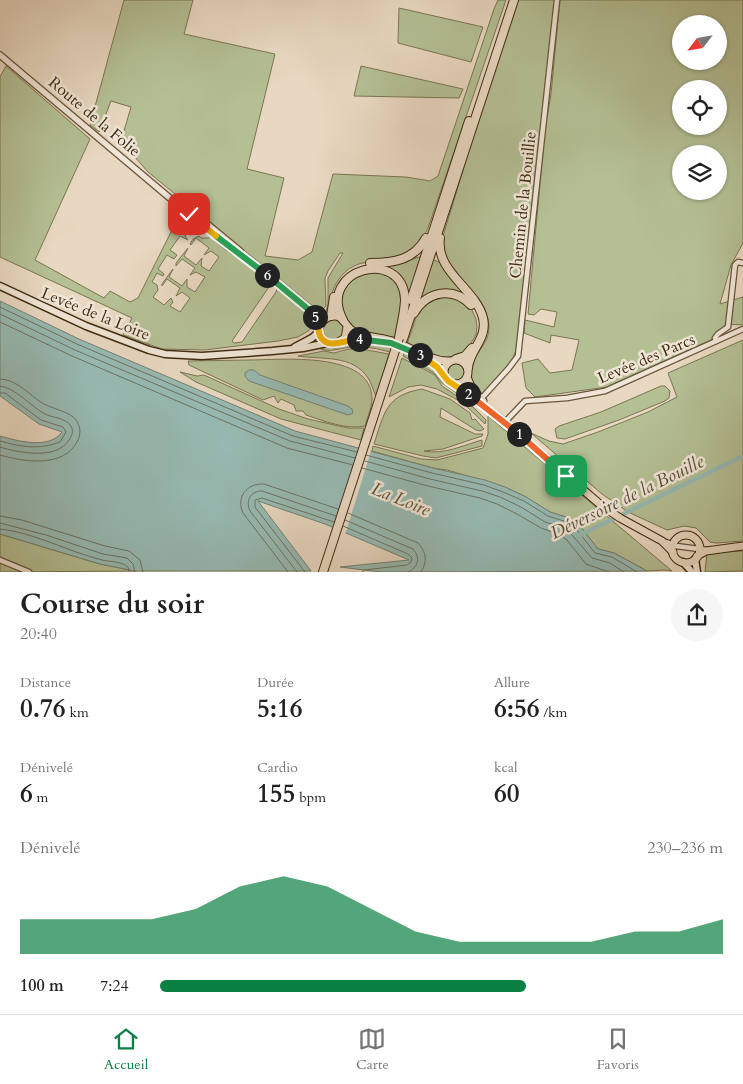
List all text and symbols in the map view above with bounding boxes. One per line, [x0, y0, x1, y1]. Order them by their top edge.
north arrow [672, 15, 728, 70]
map controls [672, 15, 727, 200]
street label: Route de la Folie [44, 72, 145, 162]
button: locate [672, 80, 727, 135]
street label: Chemin de la Bouillie [504, 130, 542, 280]
button: layers [672, 145, 727, 200]
pin [168, 193, 210, 235]
icon: check [175, 200, 203, 228]
pin: 6 [254, 262, 280, 288]
text: 6 [264, 266, 271, 285]
street label: Levée de la Loire [38, 282, 153, 346]
pin: 5 [302, 304, 328, 330]
text: 5 [312, 308, 319, 327]
pin: 4 [346, 326, 372, 352]
street label: Levée des Parcs [594, 328, 699, 389]
text: 4 [356, 330, 363, 349]
pin: 3 [408, 342, 432, 368]
text: 3 [417, 346, 424, 365]
pin: 2 [456, 382, 480, 406]
text: 2 [465, 385, 472, 404]
pin: 1 [506, 422, 532, 446]
text: 1 [516, 425, 523, 444]
water label: Déversoire de la Bouille [546, 449, 709, 546]
pin [545, 455, 587, 497]
icon: arrive [552, 462, 580, 490]
water label: La Loire [368, 476, 435, 523]
text: Course du soir [20, 585, 204, 623]
button: share [671, 589, 723, 641]
text: 20:40 [20, 623, 57, 645]
text: Distance [20, 673, 71, 692]
text: Durée [257, 673, 294, 692]
text: Allure [494, 673, 530, 692]
text: 0.76 [20, 692, 66, 726]
text: 5:16 [257, 692, 303, 726]
text: 6:56 [494, 692, 540, 726]
text: km [66, 703, 89, 722]
text: /km [540, 703, 567, 722]
text: Dénivelé [20, 758, 73, 777]
text: Cardio [257, 758, 298, 777]
text: kcal [494, 758, 518, 777]
text: 6 [20, 777, 33, 811]
text: 155 [257, 777, 295, 811]
text: 60 [494, 777, 520, 811]
text: m [33, 788, 48, 807]
text: bpm [295, 788, 326, 807]
text: Dénivelé [20, 837, 81, 859]
text: 230–236 m [647, 837, 723, 859]
text: 100 m [20, 975, 64, 997]
text: 7:24 [100, 975, 129, 997]
tab: Accueil [104, 1025, 148, 1074]
tab: Carte [356, 1025, 389, 1074]
tab: Favoris [597, 1025, 639, 1074]

